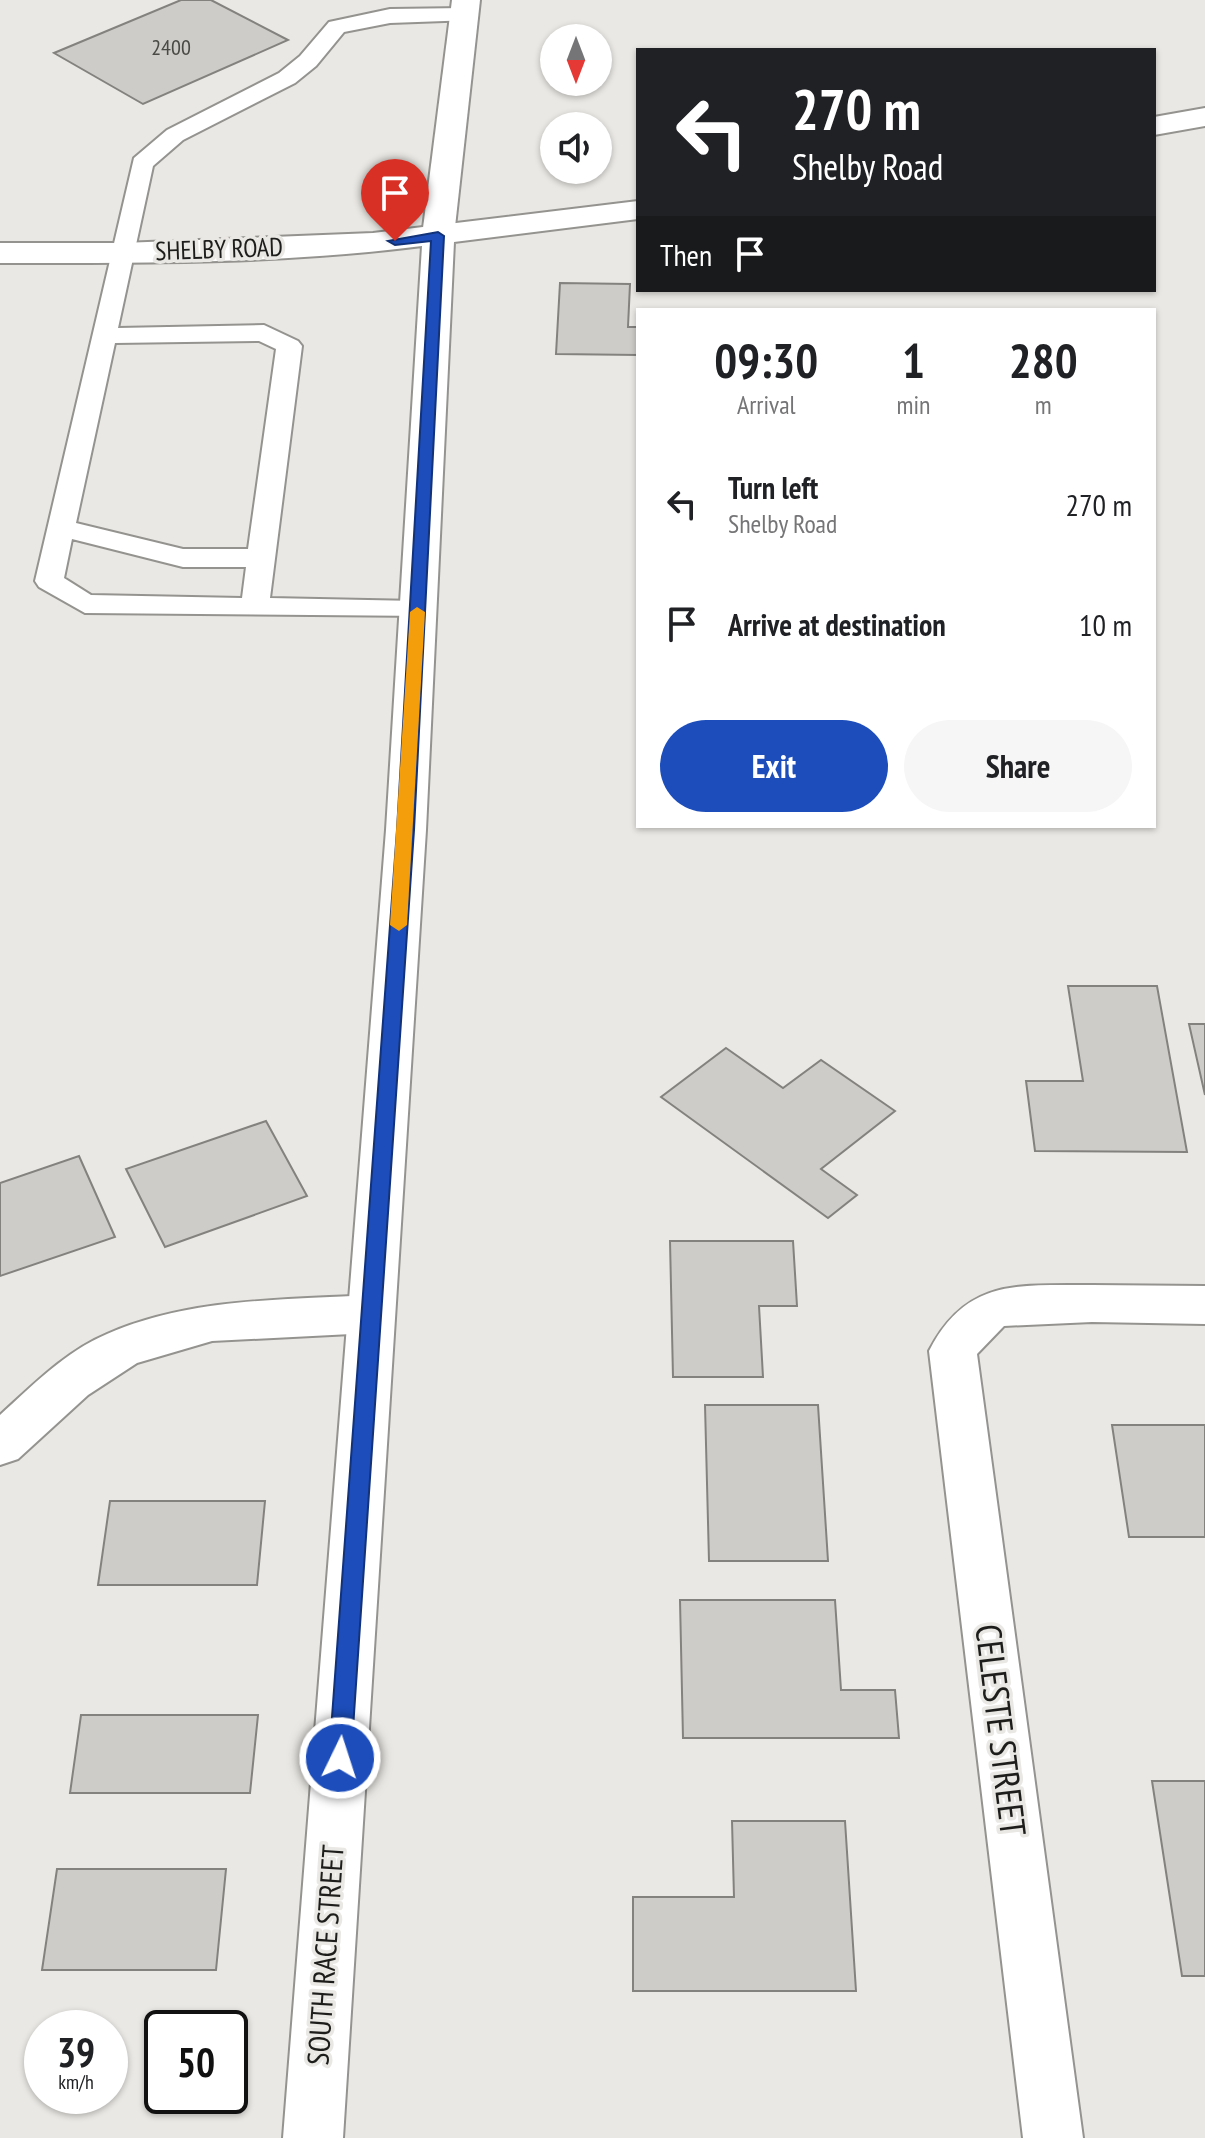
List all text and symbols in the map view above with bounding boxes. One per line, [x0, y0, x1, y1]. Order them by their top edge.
north arrow [540, 24, 612, 96]
map controls [540, 24, 612, 184]
house number: 2400 [151, 33, 191, 61]
text: 270 m [792, 73, 921, 145]
icon: left [660, 80, 764, 184]
button: sound [540, 112, 612, 184]
text: Shelby Road [792, 143, 943, 190]
pin [361, 159, 429, 241]
icon: arrive [373, 171, 417, 215]
street label: SHELBY ROAD [155, 230, 283, 267]
icon: arrive [728, 232, 772, 276]
text: Then [660, 235, 712, 274]
text: 09:30 [714, 329, 818, 391]
text: 1 [902, 329, 925, 391]
text: 280 [1009, 329, 1078, 391]
text: Arrival [737, 388, 796, 421]
text: min [896, 388, 930, 421]
text: m [1035, 388, 1052, 421]
text: Turn left [728, 468, 818, 507]
icon: left [660, 482, 704, 526]
text: 270 m [1066, 485, 1132, 524]
text: Shelby Road [728, 507, 837, 540]
icon: arrive [660, 602, 704, 646]
text: Arrive at destination [728, 605, 946, 644]
text: 10 m [1079, 605, 1132, 644]
button: Exit [660, 720, 888, 812]
button: Share [904, 720, 1132, 812]
street label: CELESTE STREET [965, 1622, 1038, 1838]
position arrow [298, 1716, 382, 1800]
street label: SOUTH RACE STREET [297, 1843, 352, 2066]
speed limit sign: 50 [144, 2010, 248, 2114]
text: 39 [57, 2026, 95, 2078]
text: km/h [58, 2069, 94, 2095]

